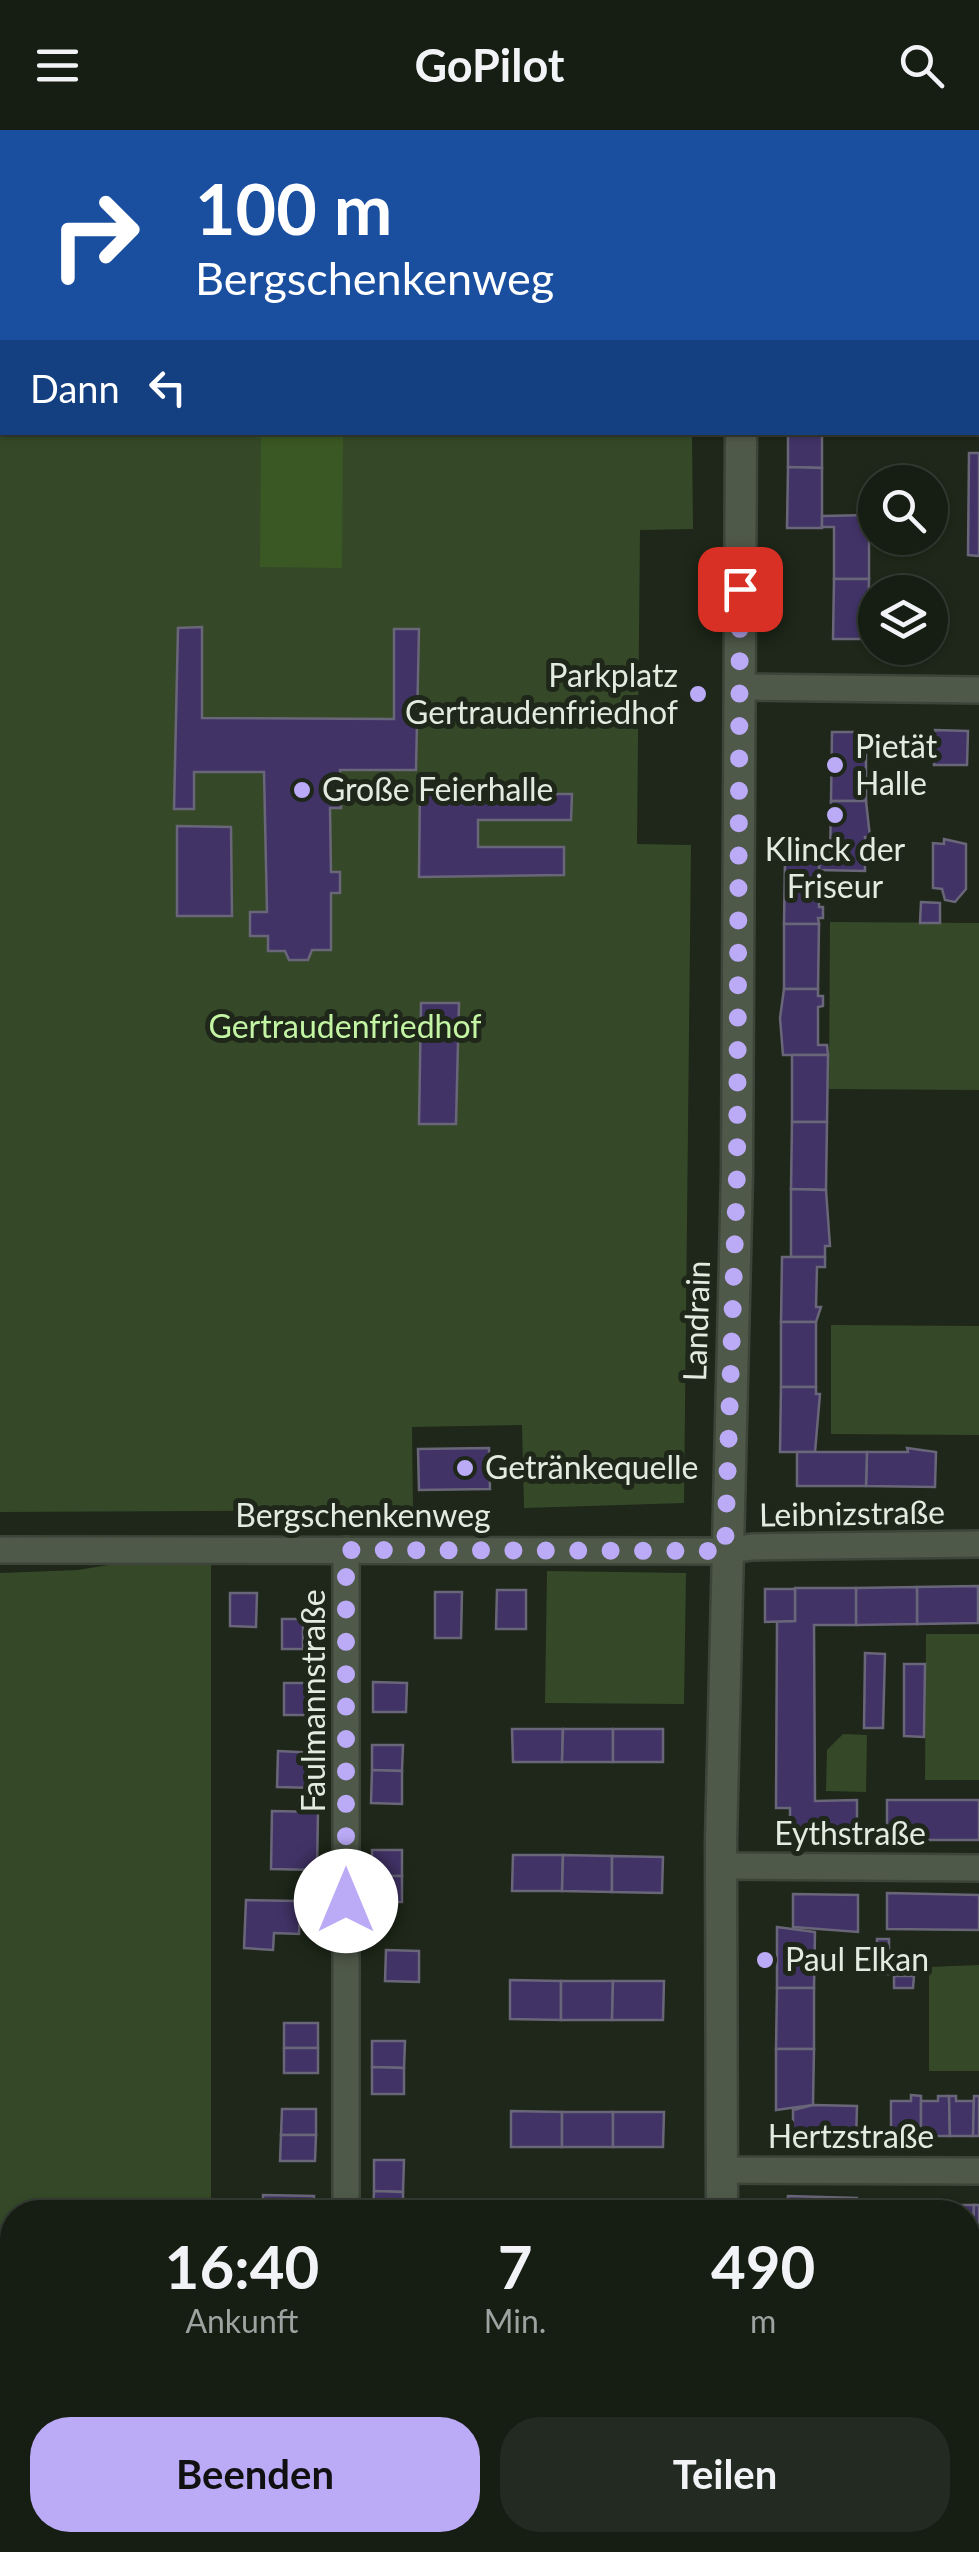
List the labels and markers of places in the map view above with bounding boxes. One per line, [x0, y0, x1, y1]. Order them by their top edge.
pin [698, 547, 783, 632]
place label: Parkplatz Gertraudenfriedhof [405, 655, 678, 731]
marker: Parkplatz Gertraudenfriedhof [687, 683, 709, 705]
place label: Pietät Halle [855, 726, 938, 802]
marker: Pietät Halle [824, 754, 846, 776]
place label: Große Feierhalle [322, 769, 554, 808]
marker: Große Feierhalle [291, 779, 313, 801]
marker: Klinck der Friseur [824, 804, 846, 826]
place label: Klinck der Friseur [765, 829, 906, 905]
place label: Getränkequelle [485, 1447, 699, 1486]
marker: Getränkequelle [454, 1457, 476, 1479]
place label: Paul Elkan [785, 1939, 929, 1978]
marker: Paul Elkan [754, 1949, 776, 1971]

